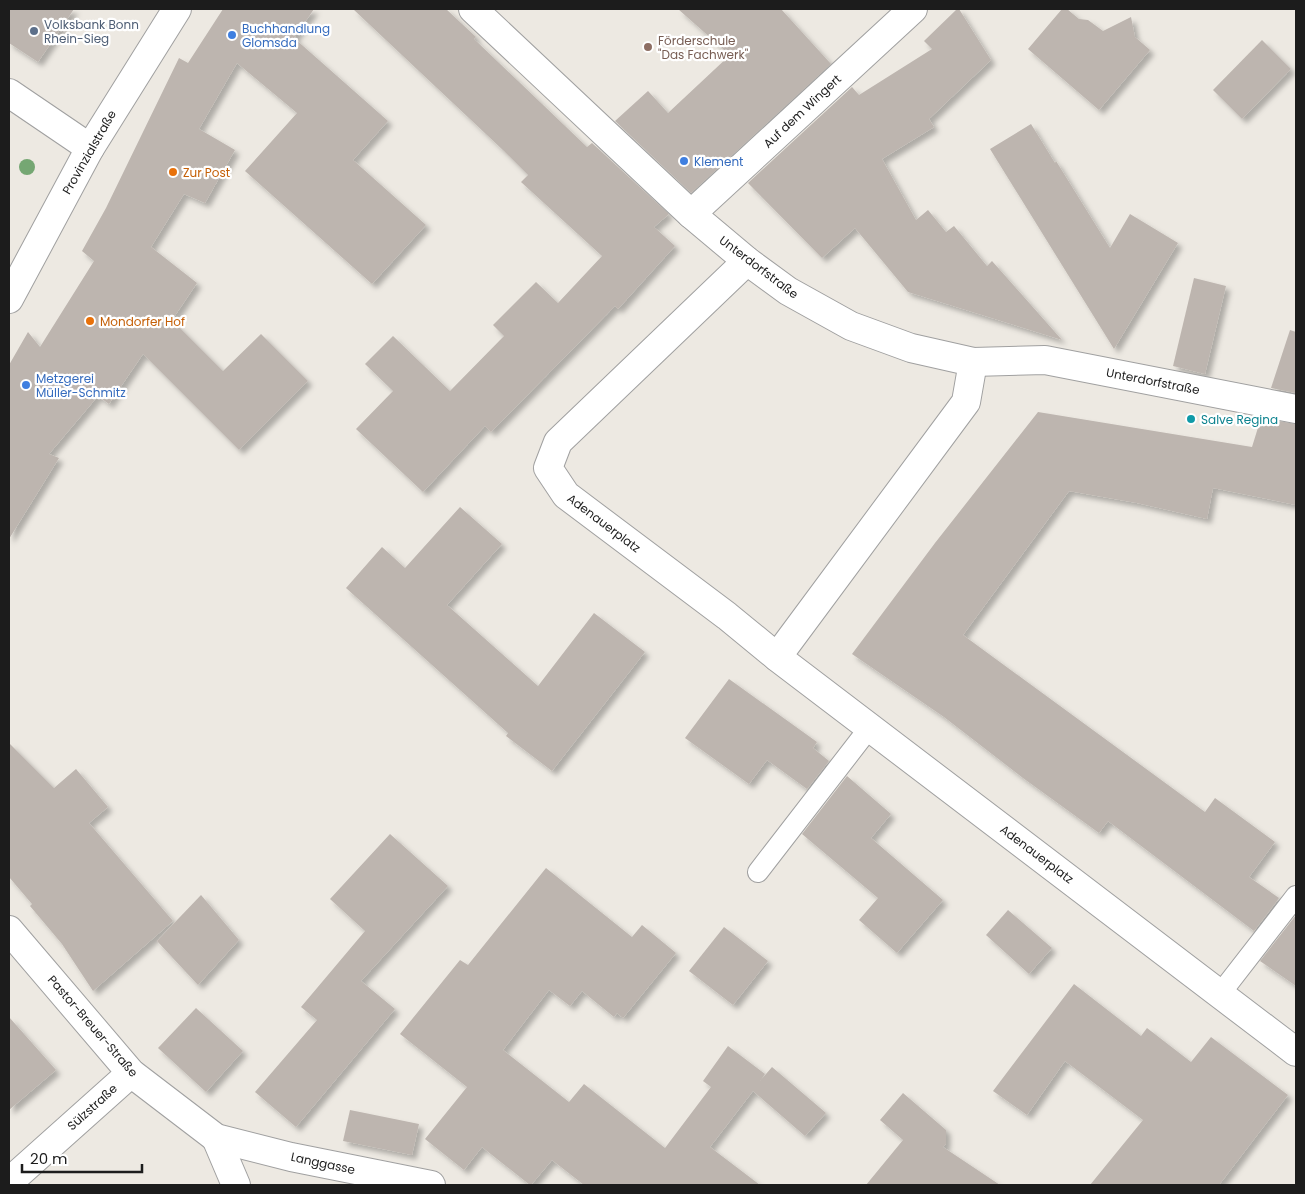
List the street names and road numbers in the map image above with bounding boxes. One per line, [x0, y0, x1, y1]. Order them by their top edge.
street label: Auf dem Wingert [759, 70, 845, 152]
street label: Provinzialstraße [58, 107, 120, 197]
street label: Unterdorfstraße [716, 232, 802, 302]
street label: Unterdorfstraße [1105, 364, 1201, 398]
street label: Adenauerplatz [564, 490, 644, 556]
street label: Adenauerplatz [997, 821, 1077, 887]
street label: Pastor-Breuer-Straße [44, 972, 142, 1080]
street label: Sülzstraße [63, 1080, 121, 1134]
street label: Langgasse [289, 1148, 357, 1178]

